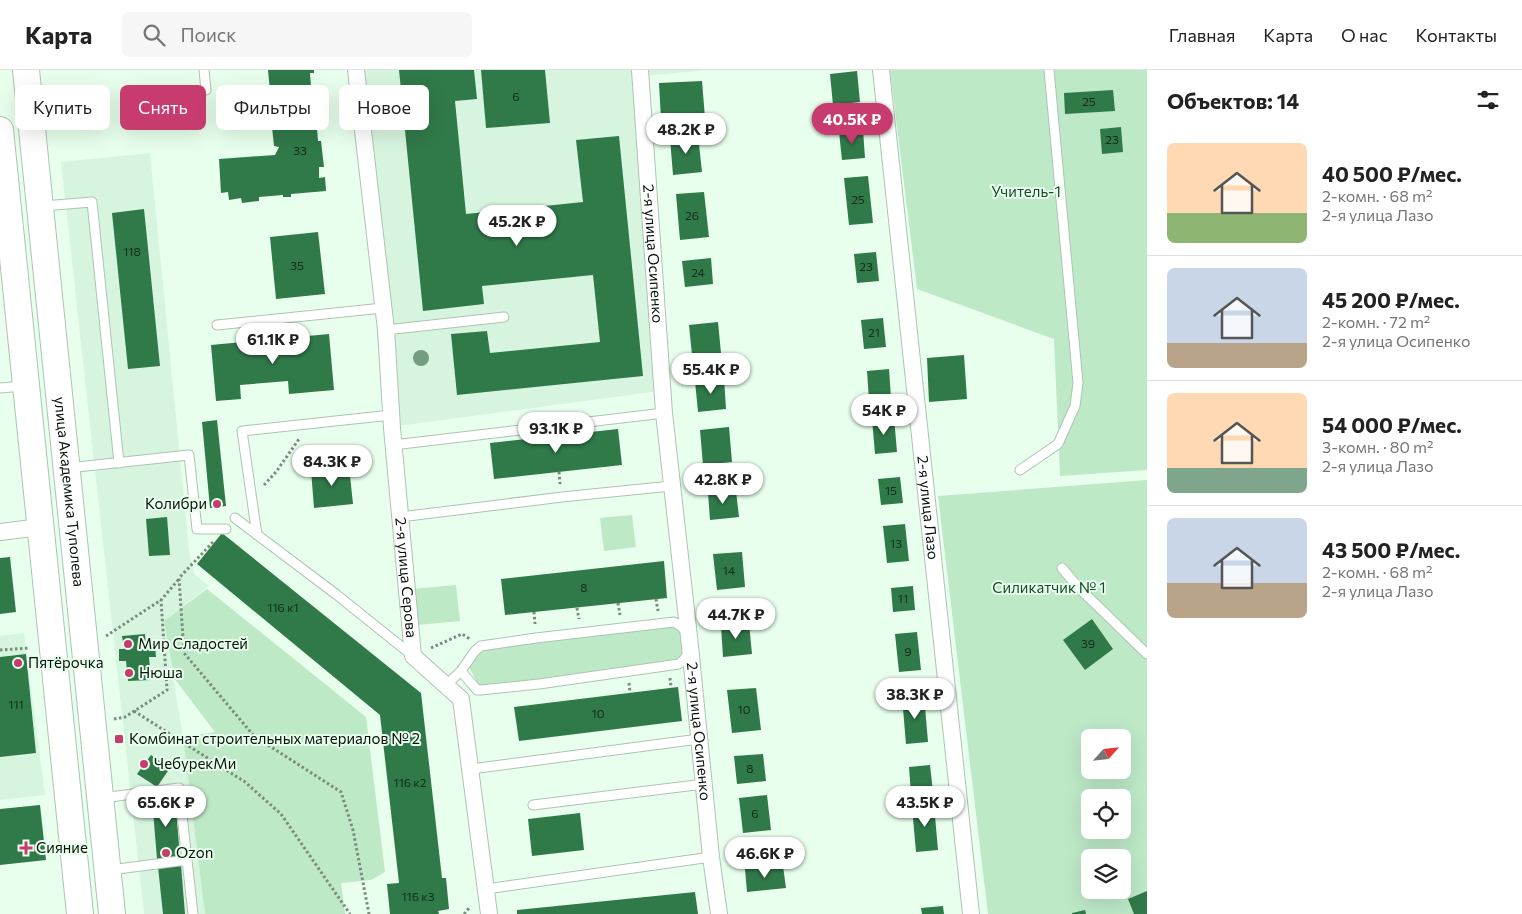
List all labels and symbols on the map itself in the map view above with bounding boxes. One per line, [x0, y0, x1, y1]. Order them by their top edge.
house number: 6 [512, 89, 520, 103]
house number: 25 [1082, 94, 1096, 108]
pin: 40.5K ₽ [806, 102, 898, 145]
pin: 48.2K ₽ [640, 112, 732, 155]
house number: 23 [1105, 132, 1119, 146]
house number: 33 [293, 143, 307, 157]
park label: Учитель-1 [991, 182, 1061, 200]
street label: 2-я улица Осипенко [640, 183, 668, 324]
house number: 25 [851, 192, 865, 206]
pin: 45.2K ₽ [471, 204, 563, 247]
house number: 26 [685, 208, 699, 222]
house number: 118 [123, 244, 141, 258]
house number: 35 [290, 258, 304, 272]
house number: 23 [859, 259, 873, 273]
house number: 24 [691, 265, 705, 279]
pin: 61.1K ₽ [227, 322, 319, 365]
house number: 21 [868, 325, 880, 339]
pin: 55.4K ₽ [665, 352, 757, 395]
pin: 54K ₽ [849, 394, 919, 436]
street label: улица Академика Туполева [51, 396, 89, 588]
pin: 93.1K ₽ [510, 412, 602, 454]
pin: 84.3K ₽ [286, 444, 378, 487]
street label: 2-я улица Лазо [914, 454, 943, 560]
pin: 42.8K ₽ [677, 462, 769, 505]
house number: 15 [885, 483, 897, 497]
place label: Колибри [145, 494, 207, 512]
marker: Колибри [211, 498, 223, 510]
street label: 2-я улица Серова [392, 516, 421, 638]
house number: 13 [890, 536, 902, 550]
house number: 14 [723, 563, 735, 577]
park label: Силикатчик № 1 [992, 578, 1106, 596]
house number: 8 [580, 580, 588, 594]
house number: 11 [898, 591, 908, 605]
pin: 44.7K ₽ [690, 598, 782, 640]
house number: 116 к1 [267, 600, 299, 614]
place label: Мир Сладостей [138, 634, 248, 652]
house number: 39 [1081, 636, 1095, 650]
marker: Мир Сладостей [122, 638, 134, 650]
house number: 9 [904, 644, 912, 658]
place label: Пятёрочка [28, 653, 103, 671]
marker: Пятёрочка [12, 657, 24, 669]
street label: 2-я улица Осипенко [684, 661, 715, 801]
place label: Нюша [139, 663, 183, 681]
marker: Нюша [123, 667, 135, 679]
pin: 38.3K ₽ [869, 678, 961, 720]
house number: 111 [8, 697, 24, 711]
house number: 10 [738, 702, 751, 716]
house number: 10 [592, 706, 605, 720]
place label: Комбинат строительных материалов № 2 [129, 729, 420, 747]
north arrow [1081, 729, 1131, 779]
marker: Комбинат строительных материалов № 2 [113, 733, 125, 745]
place label: ЧебурекМи [154, 754, 236, 772]
marker: ЧебурекМи [138, 758, 150, 770]
house number: 8 [746, 761, 754, 775]
house number: 116 к2 [394, 775, 427, 789]
pin: 65.6K ₽ [120, 786, 212, 828]
pin: 43.5K ₽ [879, 786, 971, 828]
house number: 6 [751, 806, 759, 820]
pin: 46.6K ₽ [719, 836, 811, 879]
place label: Сияние [36, 838, 88, 856]
marker: Сияние [20, 842, 32, 854]
place label: Ozon [176, 843, 213, 861]
marker: Ozon [160, 847, 172, 859]
house number: 116 к3 [401, 889, 435, 903]

